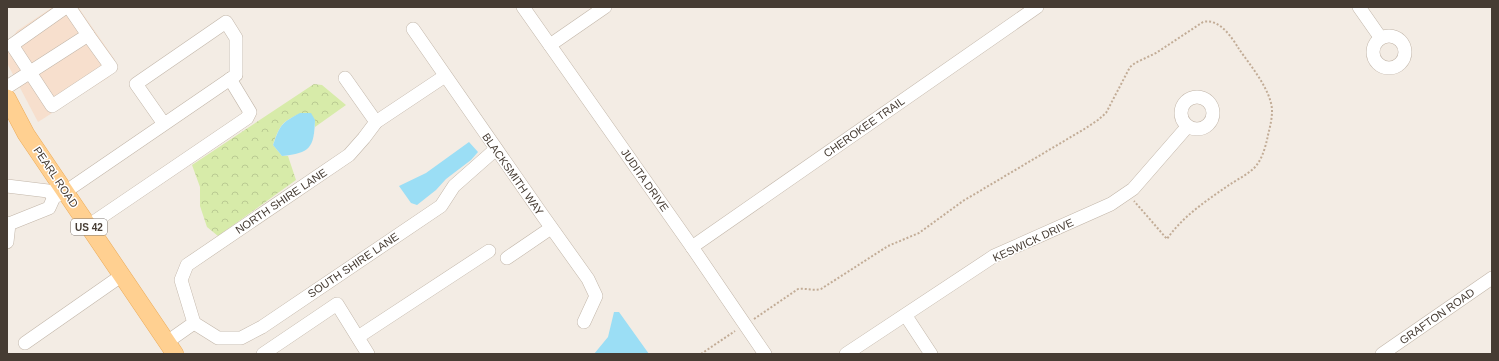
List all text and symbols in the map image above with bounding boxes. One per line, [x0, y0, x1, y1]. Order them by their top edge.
street label: CHEROKEE TRAIL [821, 95, 907, 159]
street label: BLACKSMITH WAY [480, 131, 546, 218]
street label: PEARL ROAD [31, 144, 81, 210]
street label: JUDITA DRIVE [619, 146, 671, 214]
street label: NORTH SHIRE LANE [233, 166, 329, 236]
street label: KESWICK DRIVE [991, 216, 1075, 264]
road number: US 42 [71, 219, 107, 235]
street label: SOUTH SHIRE LANE [305, 230, 401, 300]
street label: GRAFTON ROAD [1397, 286, 1477, 346]

